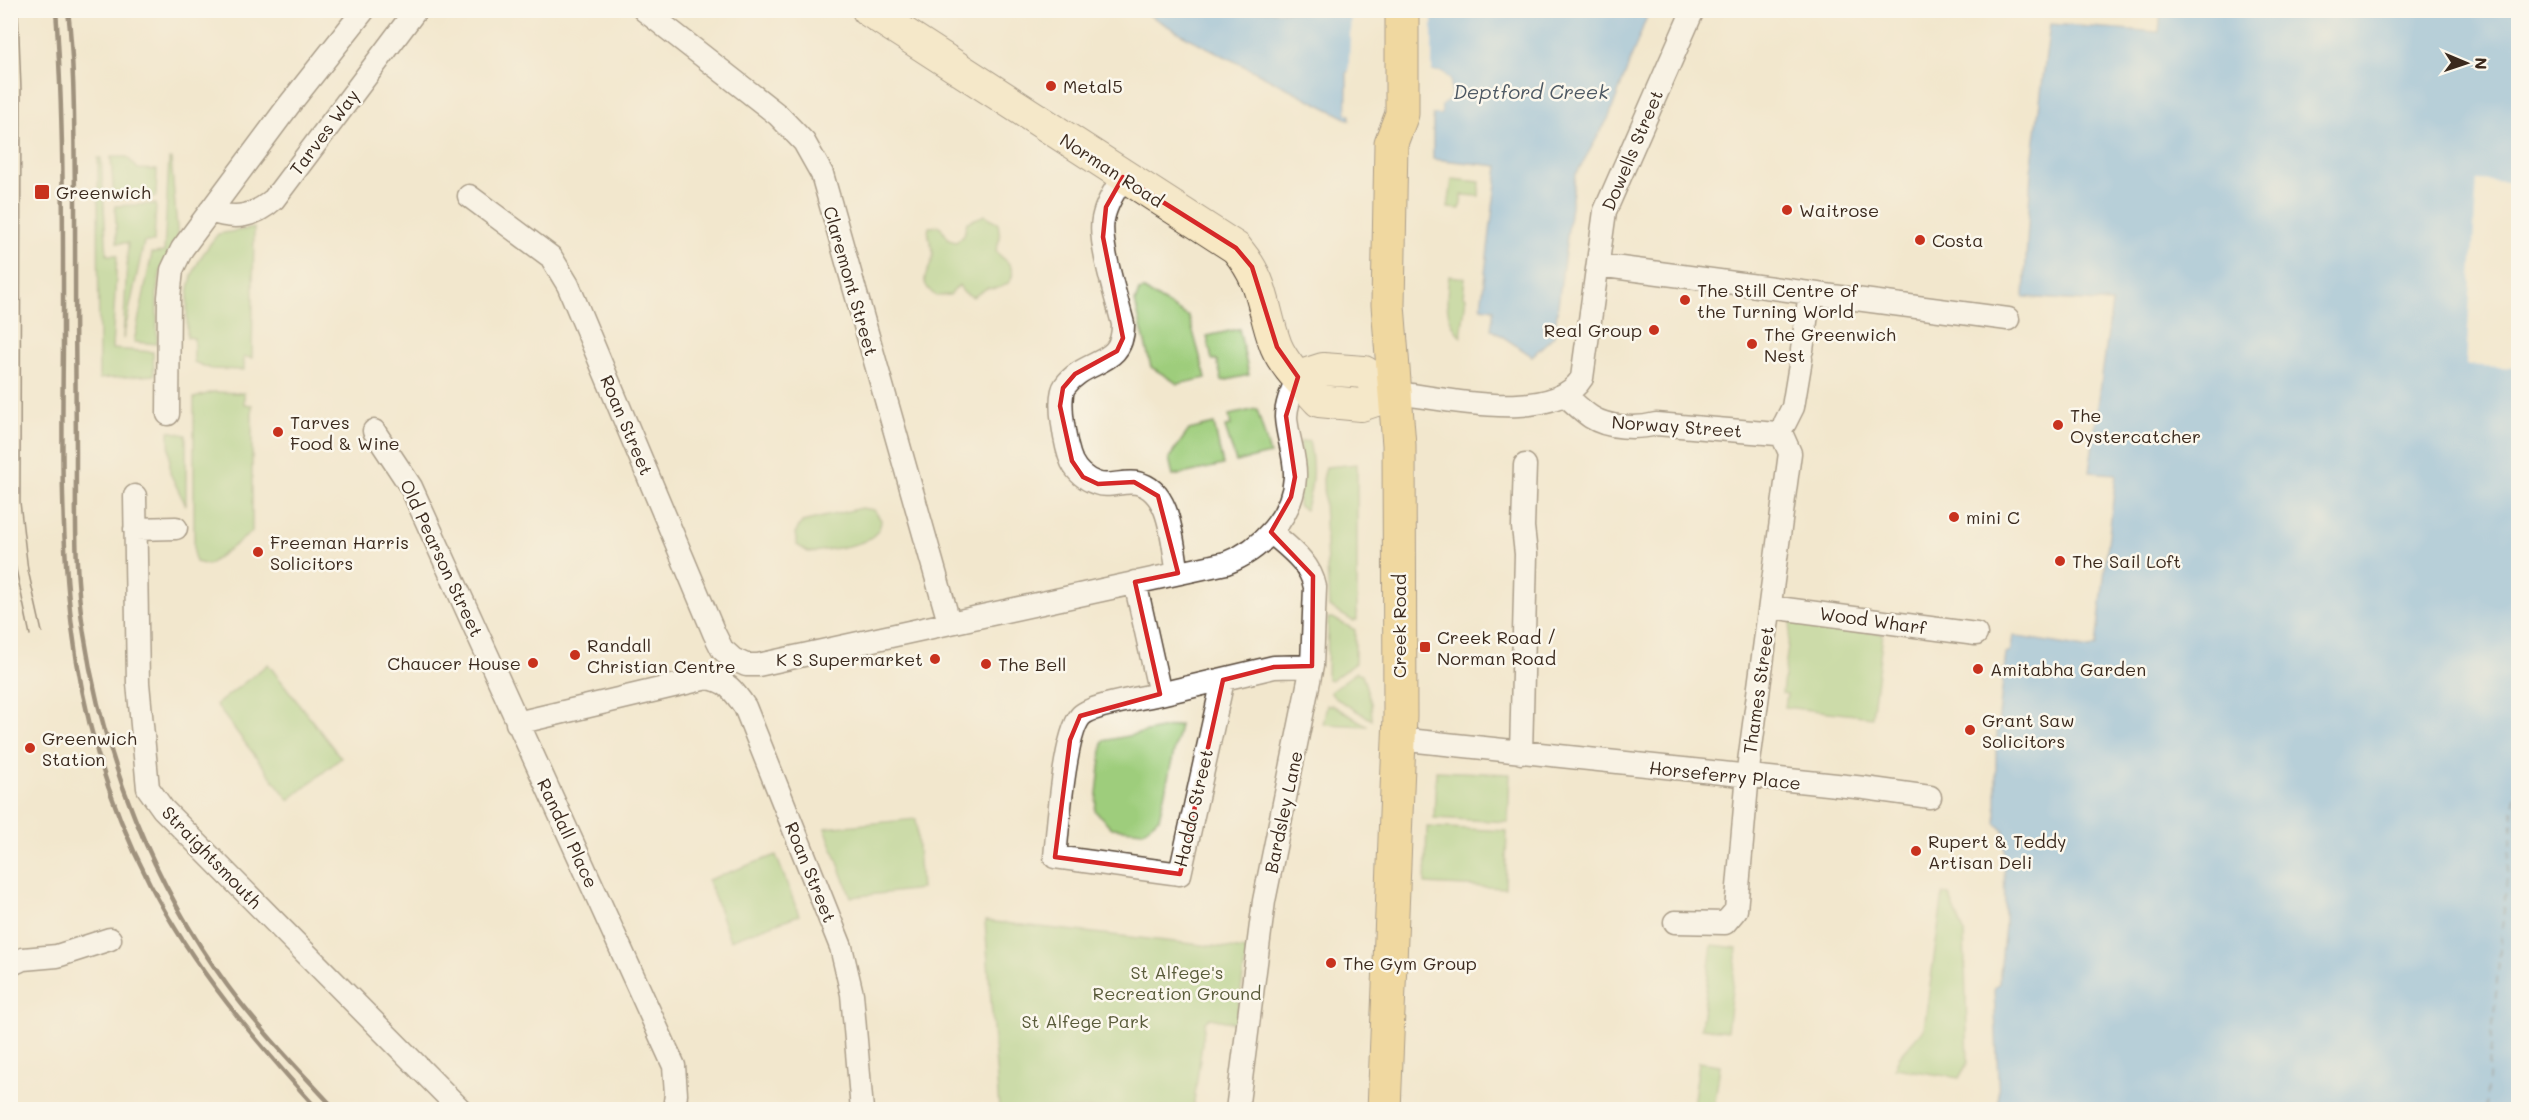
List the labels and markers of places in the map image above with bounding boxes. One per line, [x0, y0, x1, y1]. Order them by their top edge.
place label: Metal5 [1063, 74, 1123, 98]
marker: Metal5 [1044, 79, 1058, 93]
place label: Greenwich [56, 180, 151, 204]
marker: Greenwich [33, 183, 51, 201]
place label: Waitrose [1799, 198, 1879, 222]
marker: Waitrose [1780, 203, 1794, 217]
place label: Costa [1932, 228, 1983, 252]
marker: Costa [1913, 233, 1927, 247]
place label: The Still Centre of the Turning World [1697, 278, 1859, 323]
marker: The Still Centre of the Turning World [1678, 293, 1692, 307]
place label: Real Group [1544, 318, 1642, 342]
place label: The Greenwich Nest [1764, 322, 1896, 367]
marker: Real Group [1647, 323, 1661, 337]
marker: The Greenwich Nest [1745, 337, 1759, 351]
place label: The Oystercatcher [2070, 403, 2201, 448]
place label: Tarves Food & Wine [290, 410, 400, 455]
marker: The Oystercatcher [2051, 418, 2065, 432]
marker: Tarves Food & Wine [271, 425, 285, 439]
place label: mini C [1966, 505, 2020, 529]
marker: mini C [1947, 510, 1961, 524]
place label: Freeman Harris Solicitors [270, 530, 409, 575]
marker: Freeman Harris Solicitors [251, 545, 265, 559]
place label: The Sail Loft [2072, 549, 2181, 573]
marker: The Sail Loft [2053, 554, 2067, 568]
place label: Creek Road / Norman Road [1437, 625, 1557, 670]
place label: Randall Christian Centre [587, 633, 736, 678]
marker: Creek Road / Norman Road [1418, 640, 1432, 654]
place label: K S Supermarket [776, 647, 923, 671]
marker: Randall Christian Centre [568, 648, 582, 662]
place label: Chaucer House [387, 651, 521, 675]
marker: K S Supermarket [928, 652, 942, 666]
place label: The Bell [998, 652, 1066, 676]
marker: Chaucer House [526, 656, 540, 670]
marker: The Bell [979, 657, 993, 671]
place label: Amitabha Garden [1990, 657, 2146, 681]
marker: Amitabha Garden [1971, 662, 1985, 676]
place label: Grant Saw Solicitors [1982, 708, 2075, 753]
marker: Grant Saw Solicitors [1963, 723, 1977, 737]
place label: Greenwich Station [42, 726, 137, 771]
marker: Greenwich Station [23, 741, 37, 755]
place label: Rupert & Teddy Artisan Deli [1928, 829, 2067, 874]
marker: Rupert & Teddy Artisan Deli [1909, 844, 1923, 858]
place label: The Gym Group [1343, 951, 1477, 975]
marker: The Gym Group [1324, 956, 1338, 970]

